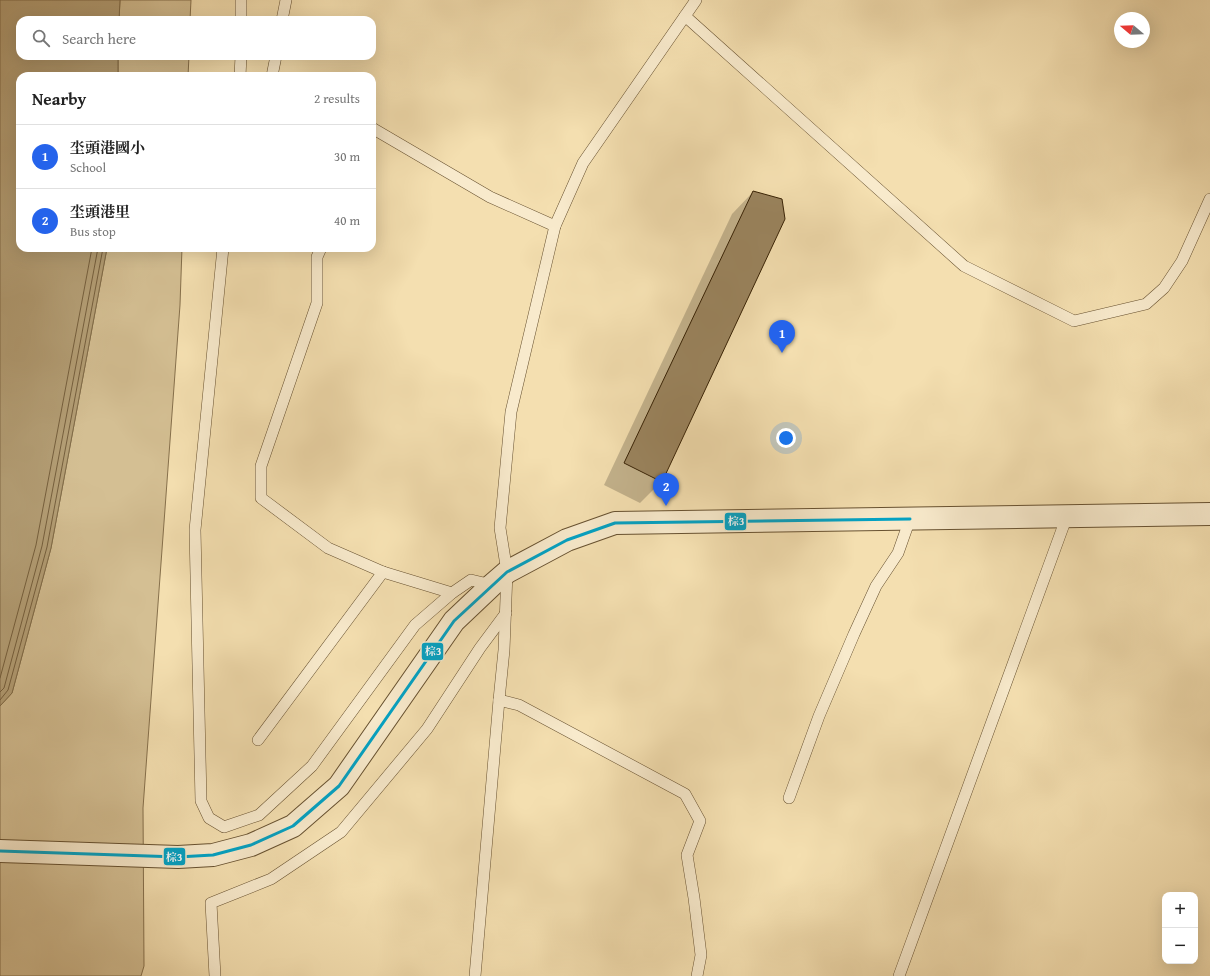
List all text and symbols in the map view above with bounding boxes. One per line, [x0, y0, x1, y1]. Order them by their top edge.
north arrow [1114, 12, 1150, 48]
search box [16, 16, 376, 60]
icon: search [30, 27, 52, 49]
text: Search here [62, 28, 136, 49]
text: Nearby [32, 86, 86, 111]
text: 2 results [314, 89, 360, 108]
text: 坔頭港國小 [70, 137, 145, 158]
text: 1 [42, 147, 48, 166]
text: 30 m [334, 147, 360, 166]
text: School [70, 158, 106, 177]
text: 坔頭港里 [70, 201, 130, 222]
text: 2 [42, 211, 48, 230]
text: 40 m [334, 211, 360, 230]
text: Bus stop [70, 222, 116, 241]
pin: 1 [769, 320, 795, 353]
your location [776, 428, 796, 448]
pin: 2 [653, 473, 679, 506]
line badge: 棕3 [724, 512, 747, 531]
text: 棕3 [728, 513, 745, 529]
line badge: 棕3 [421, 642, 444, 661]
text: 棕3 [425, 643, 442, 659]
line badge: 棕3 [163, 847, 186, 866]
text: 棕3 [166, 849, 183, 865]
map controls [1162, 892, 1198, 964]
button: + [1162, 892, 1198, 928]
button: − [1162, 928, 1198, 964]

